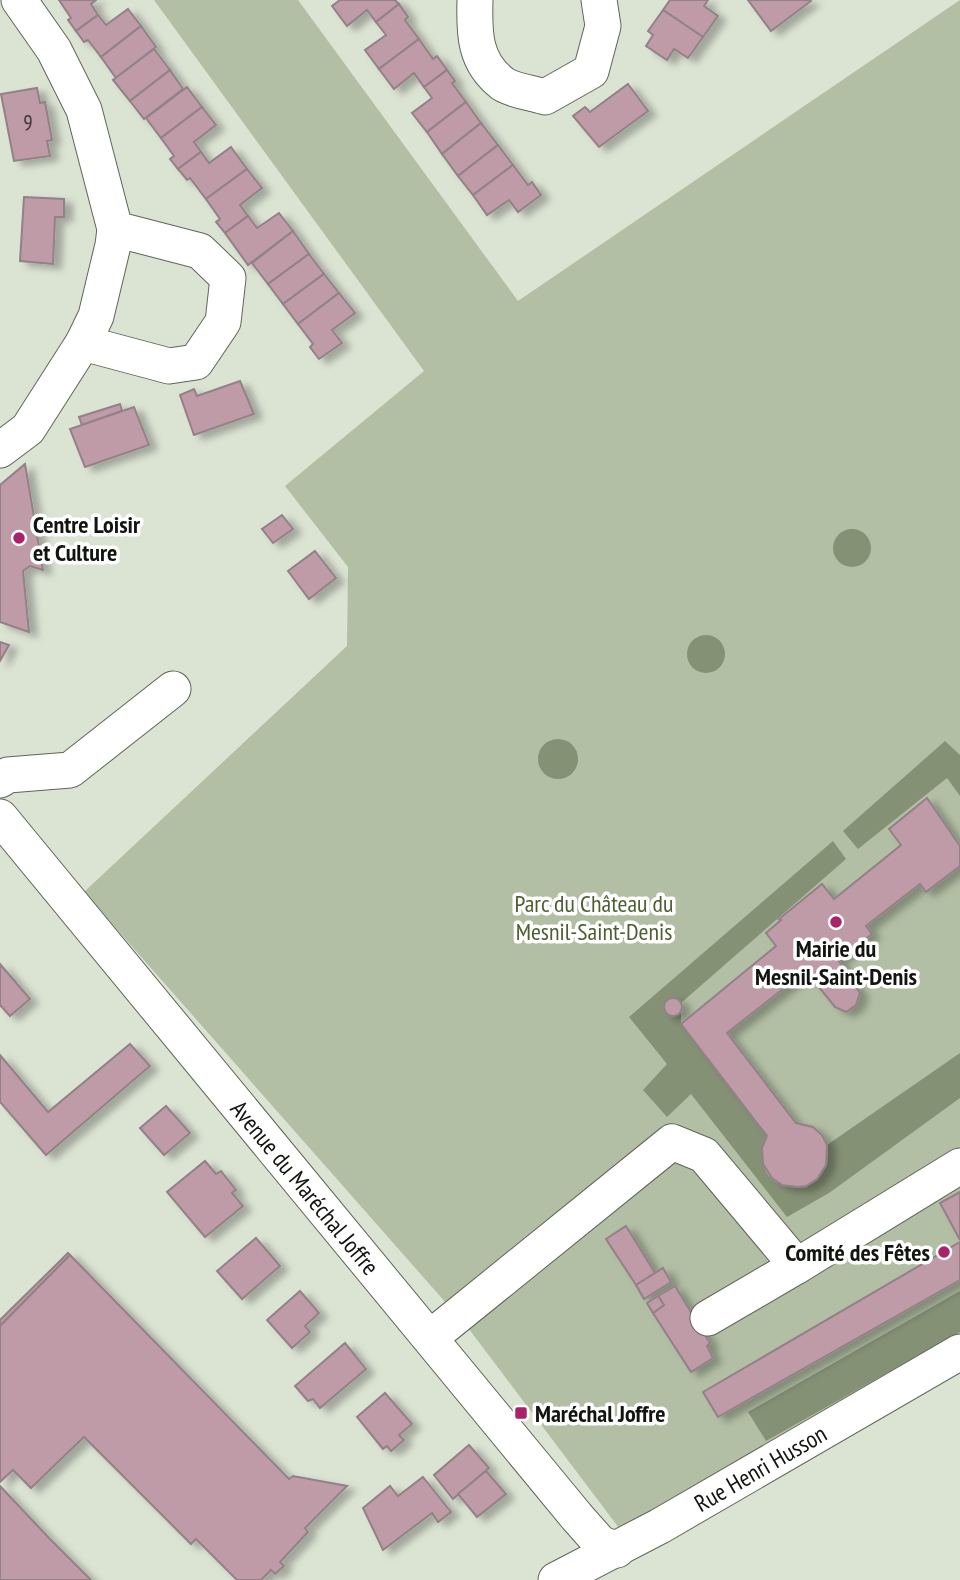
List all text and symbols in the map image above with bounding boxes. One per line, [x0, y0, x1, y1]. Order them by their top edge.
house number: 9 [23, 109, 33, 136]
place label: Centre Loisir et Culture [33, 509, 141, 568]
marker: Centre Loisir et Culture [11, 530, 27, 546]
park label: Parc du Château du Mesnil-Saint-Denis [515, 888, 673, 947]
marker: Mairie du Mesnil-Saint-Denis [828, 914, 844, 930]
place label: Mairie du Mesnil-Saint-Denis [755, 933, 917, 992]
street label: Avenue du Maréchal Joffre [224, 1094, 386, 1281]
place label: Comité des Fêtes [785, 1237, 930, 1268]
marker: Comité des Fêtes [936, 1244, 952, 1260]
place label: Maréchal Joffre [535, 1398, 666, 1429]
marker: Maréchal Joffre [513, 1405, 529, 1421]
street label: Rue Henri Husson [689, 1417, 832, 1518]

